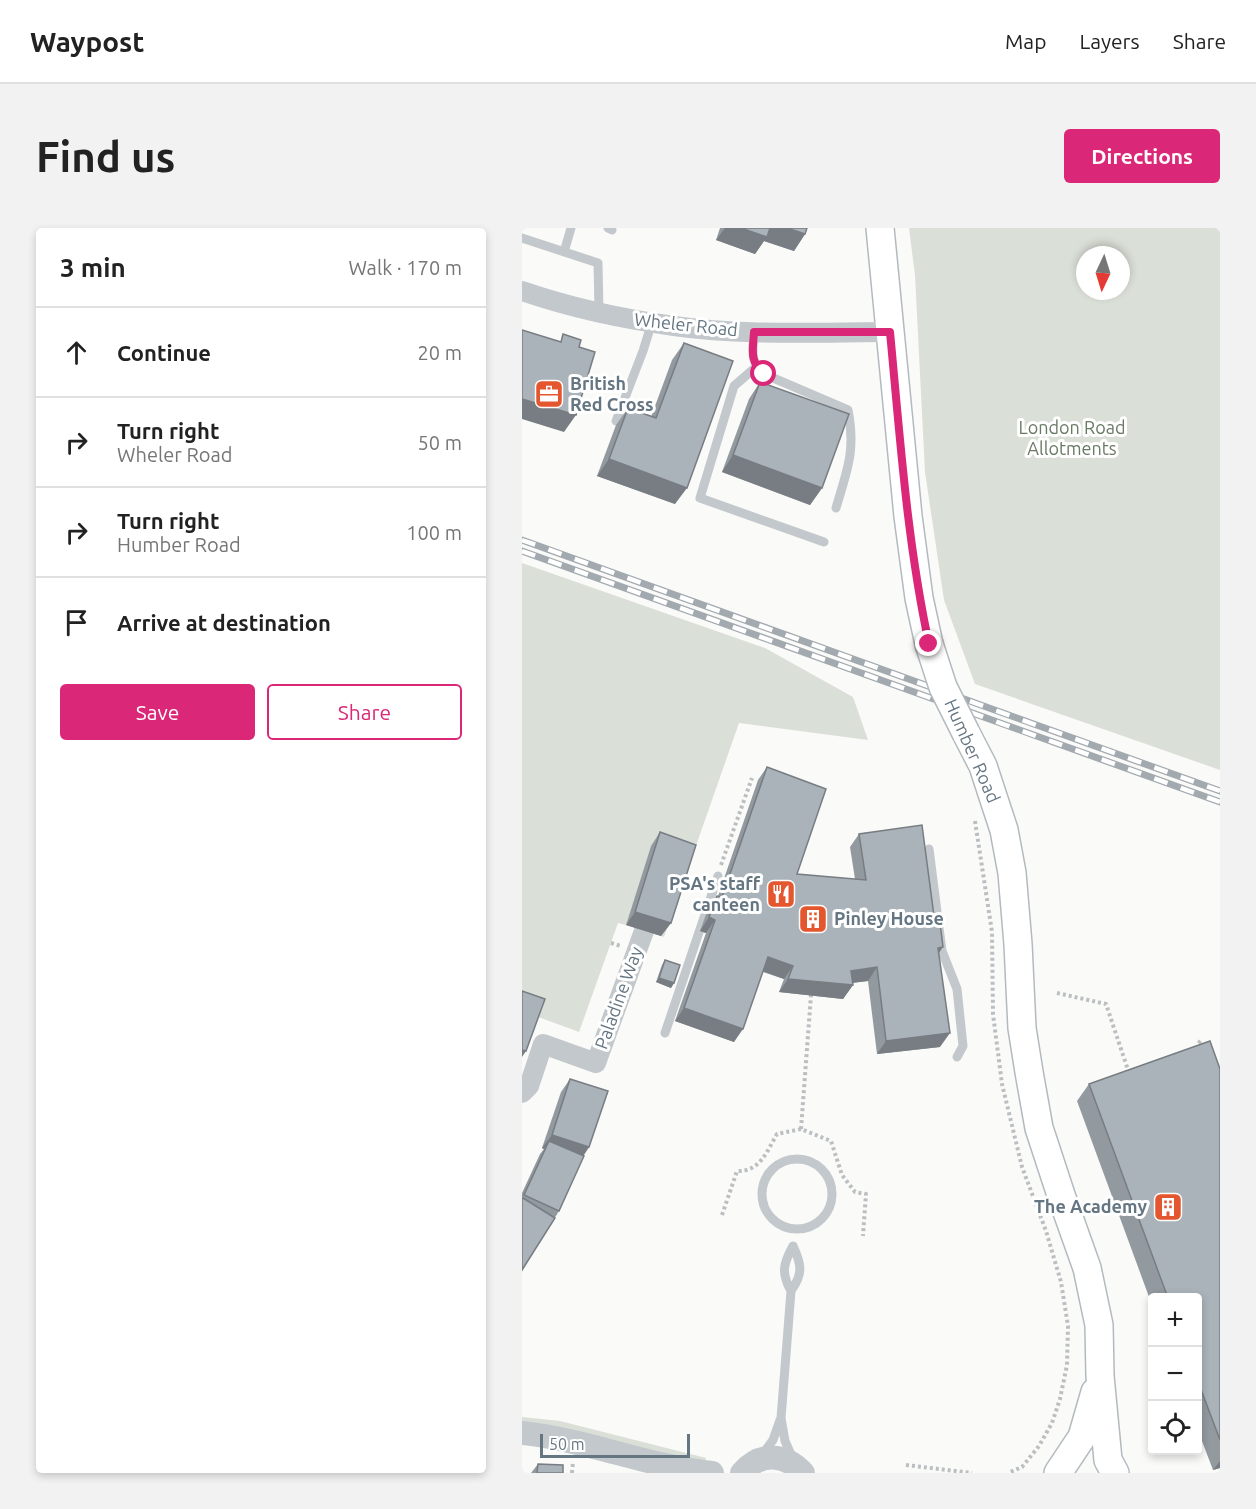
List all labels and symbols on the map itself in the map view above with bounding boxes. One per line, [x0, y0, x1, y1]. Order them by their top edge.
north arrow [1076, 246, 1130, 300]
street label: Wheler Road [633, 309, 739, 339]
route start [750, 360, 776, 386]
place label: British Red Cross [570, 373, 653, 414]
office icon: British Red Cross [533, 378, 565, 410]
park label: London Road Allotments [1019, 417, 1125, 458]
route end [915, 630, 941, 656]
street label: Humber Road [941, 696, 1005, 805]
place label: PSA's staff canteen [669, 873, 760, 914]
restaurant icon: PSA's staff canteen [765, 878, 797, 910]
building icon: Pinley House [797, 903, 829, 935]
place label: Pinley House [834, 908, 944, 928]
street label: Paladine Way [590, 944, 646, 1051]
building icon: The Academy [1152, 1191, 1184, 1223]
place label: The Academy [1034, 1196, 1147, 1216]
scale bar [540, 1431, 690, 1458]

